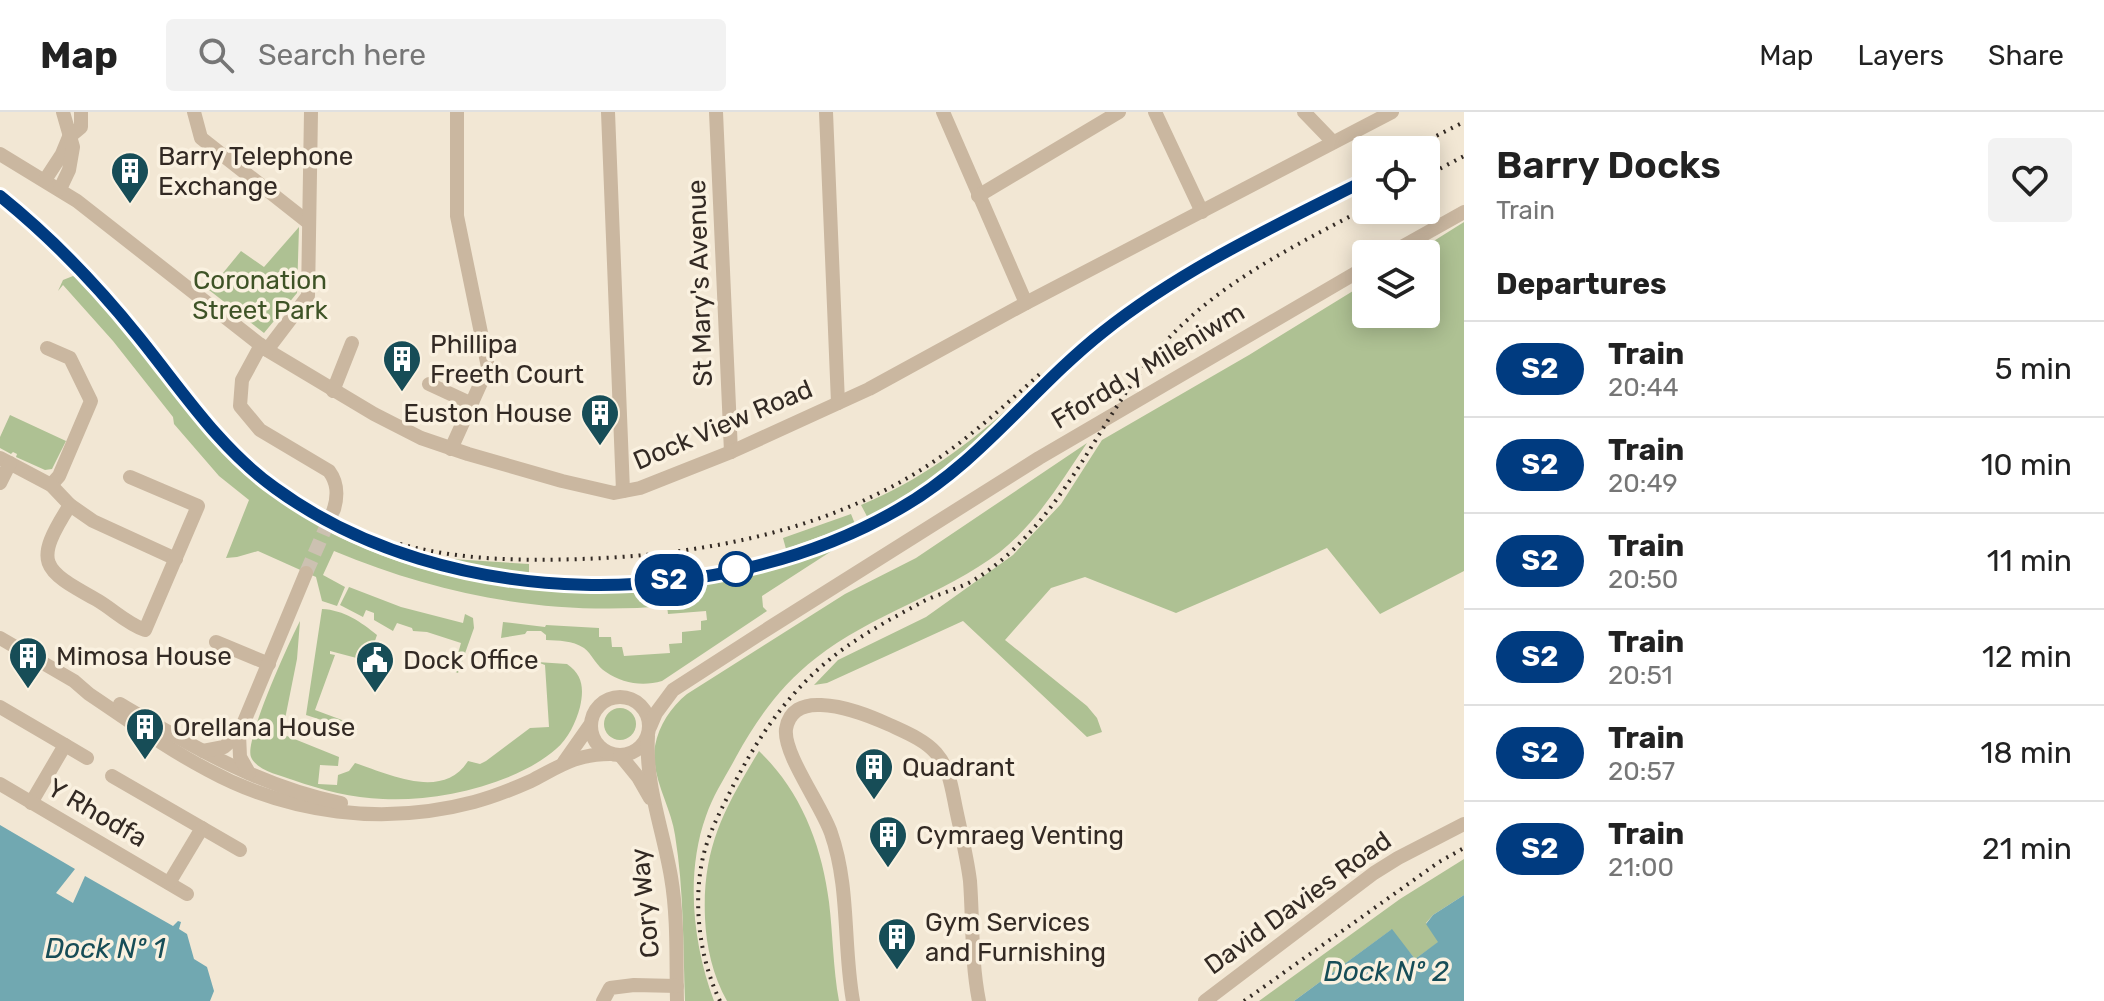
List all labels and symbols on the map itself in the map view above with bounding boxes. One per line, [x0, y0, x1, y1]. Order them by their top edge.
place label: Barry Telephone Exchange [158, 141, 353, 202]
building icon: Barry Telephone Exchange [109, 150, 151, 205]
street label: St Mary's Avenue [681, 179, 719, 387]
park label: Coronation Street Park [192, 265, 328, 326]
street label: Ffordd y Mileniwm [1046, 296, 1250, 436]
place label: Phillipa Freeth Court [430, 329, 584, 390]
building icon: Phillipa Freeth Court [381, 338, 423, 393]
street label: Dock View Road [629, 373, 817, 477]
building icon: Euston House [579, 392, 621, 447]
place label: Euston House [403, 398, 572, 429]
unlabelled marker [719, 552, 753, 586]
line badge: S2 [633, 554, 705, 606]
building icon: Mimosa House [7, 635, 49, 690]
public building icon: Dock Office [354, 639, 396, 694]
place label: Mimosa House [56, 641, 232, 672]
place label: Dock Office [403, 645, 539, 676]
building icon: Orellana House [124, 706, 166, 761]
place label: Orellana House [173, 712, 355, 743]
building icon: Quadrant [853, 746, 895, 801]
place label: Quadrant [902, 752, 1015, 783]
street label: Y Rhodfa [42, 772, 152, 854]
building icon: Cymraeg Venting [867, 814, 909, 869]
place label: Cymraeg Venting [916, 820, 1124, 851]
street label: David Davies Road [1199, 825, 1397, 981]
street label: Cory Way [624, 846, 666, 960]
place label: Gym Services and Furnishing [925, 907, 1106, 968]
building icon: Gym Services and Furnishing [876, 916, 918, 971]
water label: Dock Nº 1 [45, 932, 166, 965]
water label: Dock Nº 2 [1324, 955, 1449, 988]

